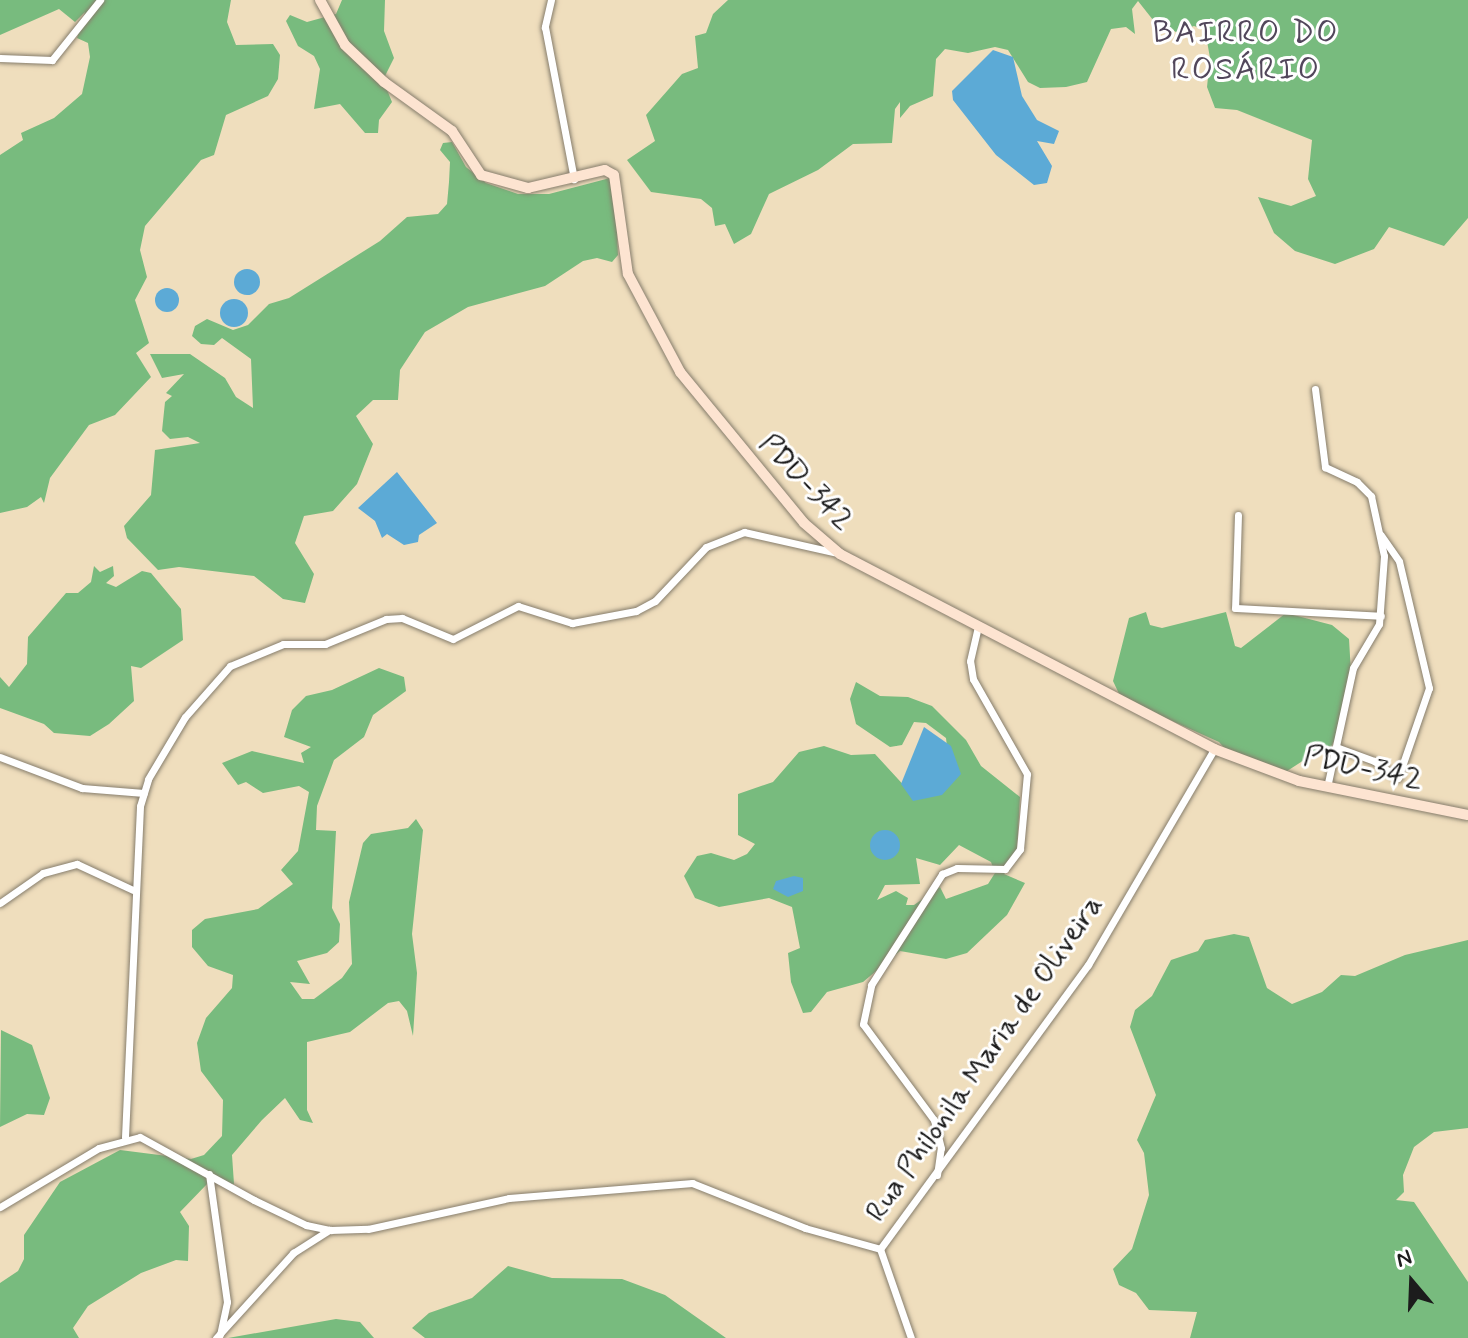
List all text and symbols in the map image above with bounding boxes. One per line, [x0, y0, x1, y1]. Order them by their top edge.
district label: BAIRRO DO ROSÁRIO [1151, 15, 1341, 90]
street label: PDD-342 [751, 426, 861, 538]
street label: PDD-342 [1300, 738, 1426, 798]
street label: Rua Philonila Maria de Oliveira [859, 889, 1111, 1229]
north arrow [1372, 1242, 1452, 1322]
text: N [1393, 1244, 1416, 1275]

